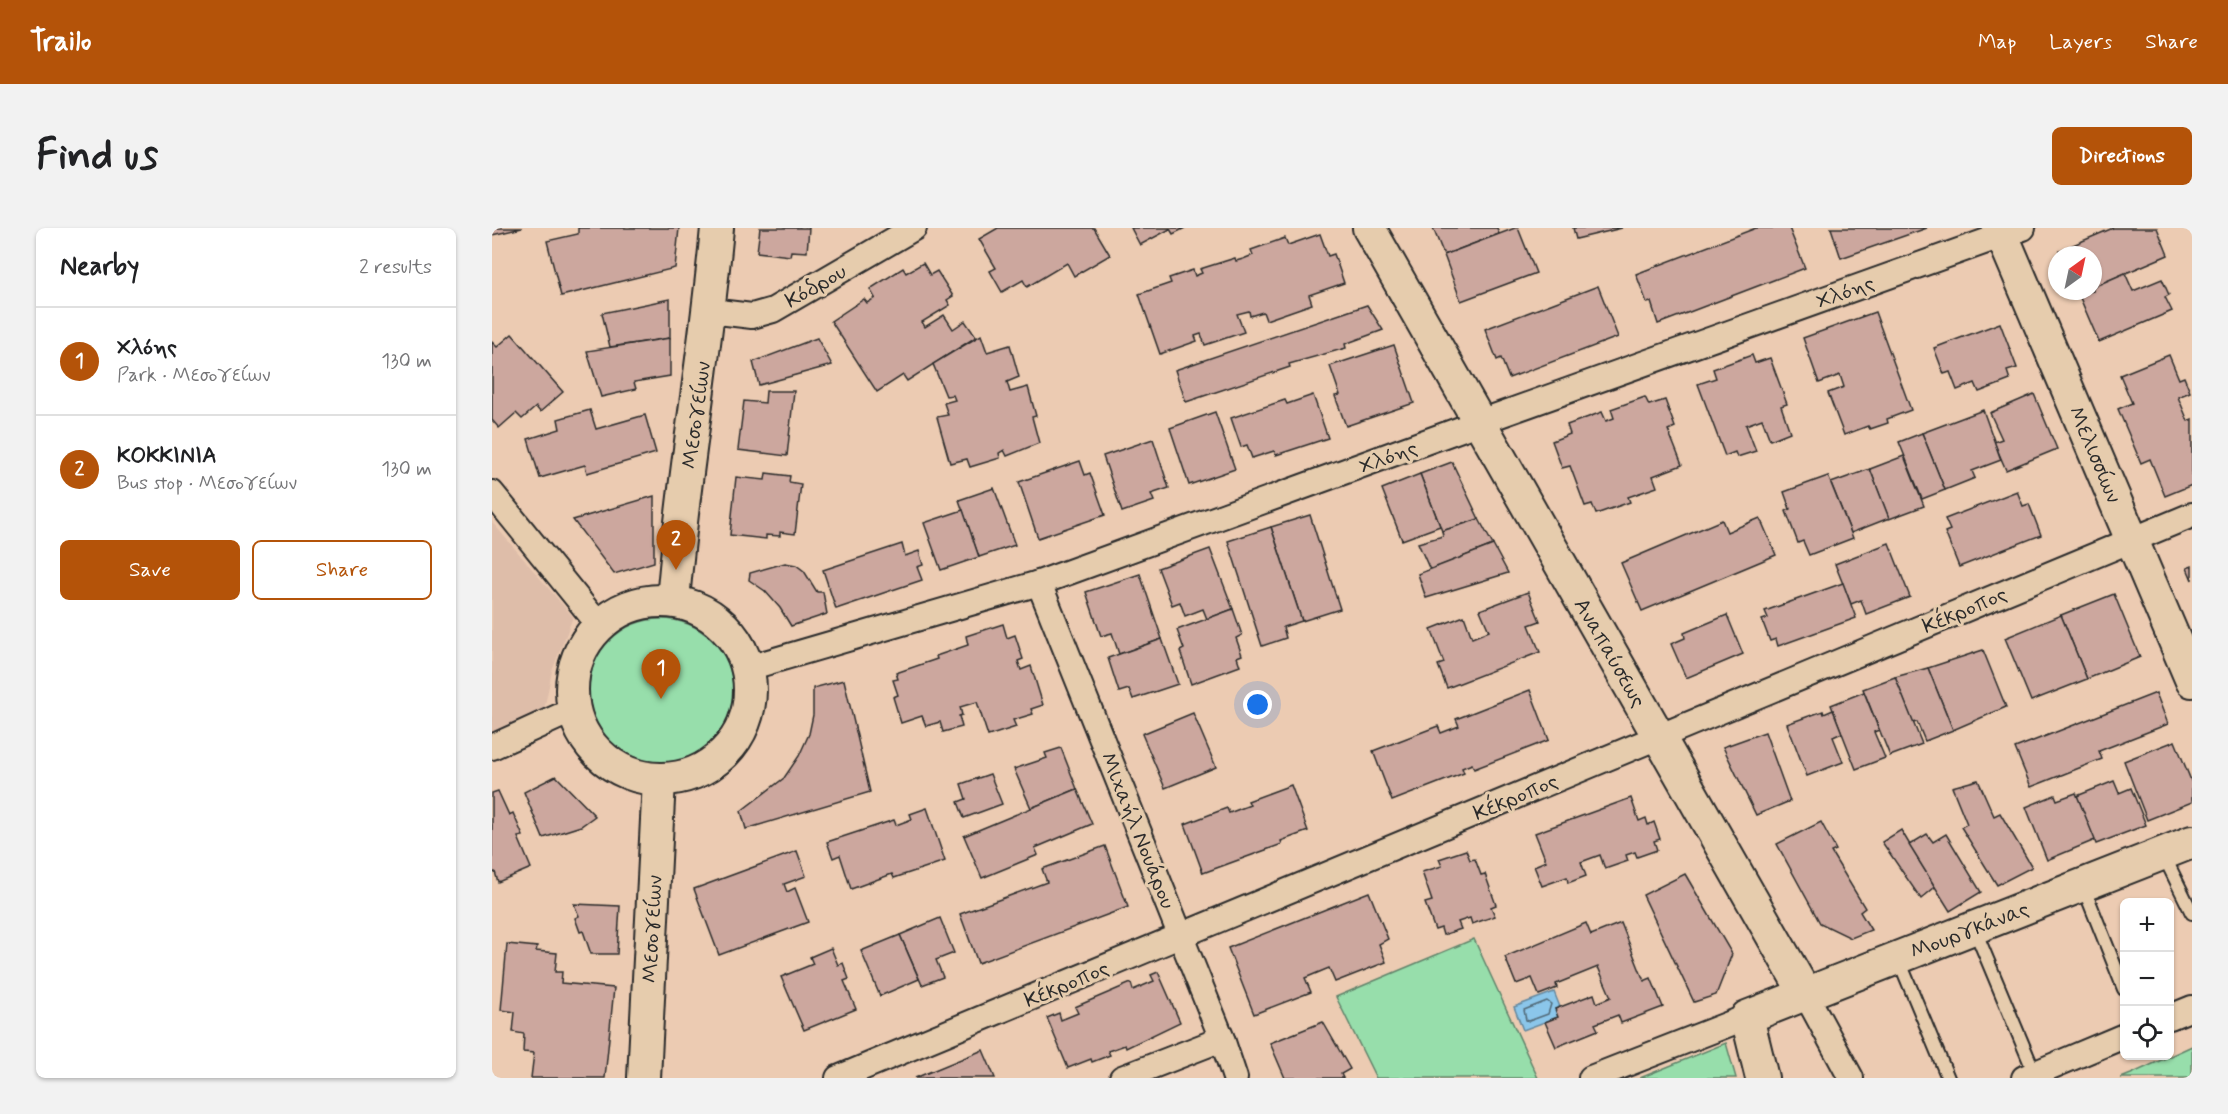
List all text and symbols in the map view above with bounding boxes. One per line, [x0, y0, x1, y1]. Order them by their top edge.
text: Trailo [30, 24, 91, 61]
text: Map [1978, 28, 2016, 56]
text: Layers [2049, 28, 2112, 56]
text: Share [2145, 28, 2198, 56]
button: Directions [2052, 127, 2192, 185]
text: Find us [36, 129, 158, 184]
north arrow [2048, 246, 2102, 300]
text: Nearby [60, 250, 139, 284]
text: 2 results [359, 254, 432, 281]
street label: Κόδρου [780, 258, 852, 315]
street label: Χλόης [1813, 269, 1879, 316]
text: Χλόης [117, 334, 177, 362]
text: 1 [75, 348, 84, 375]
text: 130 m [381, 348, 432, 375]
street label: Μεσογείων [676, 359, 718, 471]
text: Park · Μεσογείων [117, 362, 271, 389]
street label: Μελισσίων [2061, 402, 2127, 508]
street label: Χλόης [1356, 434, 1422, 481]
text: ΚΟΚΚΙΝΙΑ [117, 442, 217, 470]
text: 2 [75, 456, 84, 483]
text: 130 m [381, 456, 432, 483]
text: Bus stop · Μεσογείων [117, 470, 297, 497]
pin: 2 [656, 520, 696, 570]
button: Save [60, 540, 240, 600]
button: Share [252, 540, 432, 600]
street label: Κέκροπος [1918, 580, 2011, 641]
street label: Αναπαύσεως [1567, 593, 1652, 713]
pin: 1 [642, 650, 680, 699]
your location [1243, 690, 1272, 719]
street label: Μιχαήλ Νουάρου [1093, 748, 1181, 913]
street label: Κέκροπος [1469, 767, 1562, 828]
street label: Μεσογείων [636, 874, 670, 984]
street label: Μουργκάνας [1906, 895, 2033, 966]
map controls [2120, 898, 2174, 1060]
button: + [2120, 898, 2174, 952]
button: − [2120, 952, 2174, 1006]
street label: Κέκροπος [1020, 954, 1113, 1015]
button: locate [2120, 1006, 2174, 1060]

